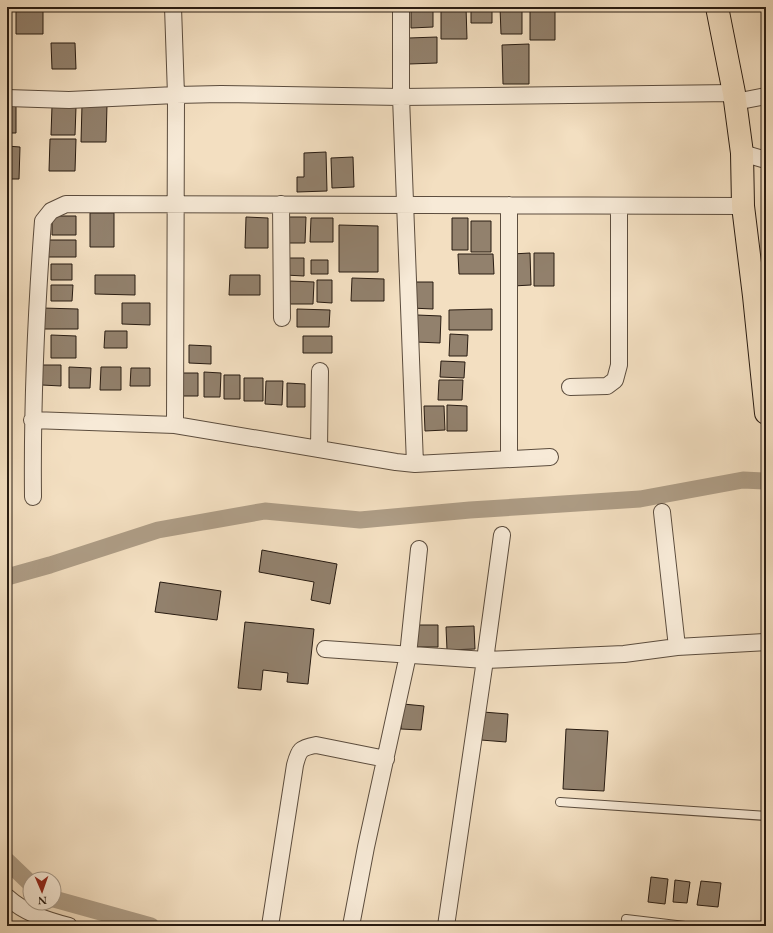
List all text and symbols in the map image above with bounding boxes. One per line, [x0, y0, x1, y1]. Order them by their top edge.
north arrow [22, 871, 62, 911]
text: N [38, 894, 47, 908]

